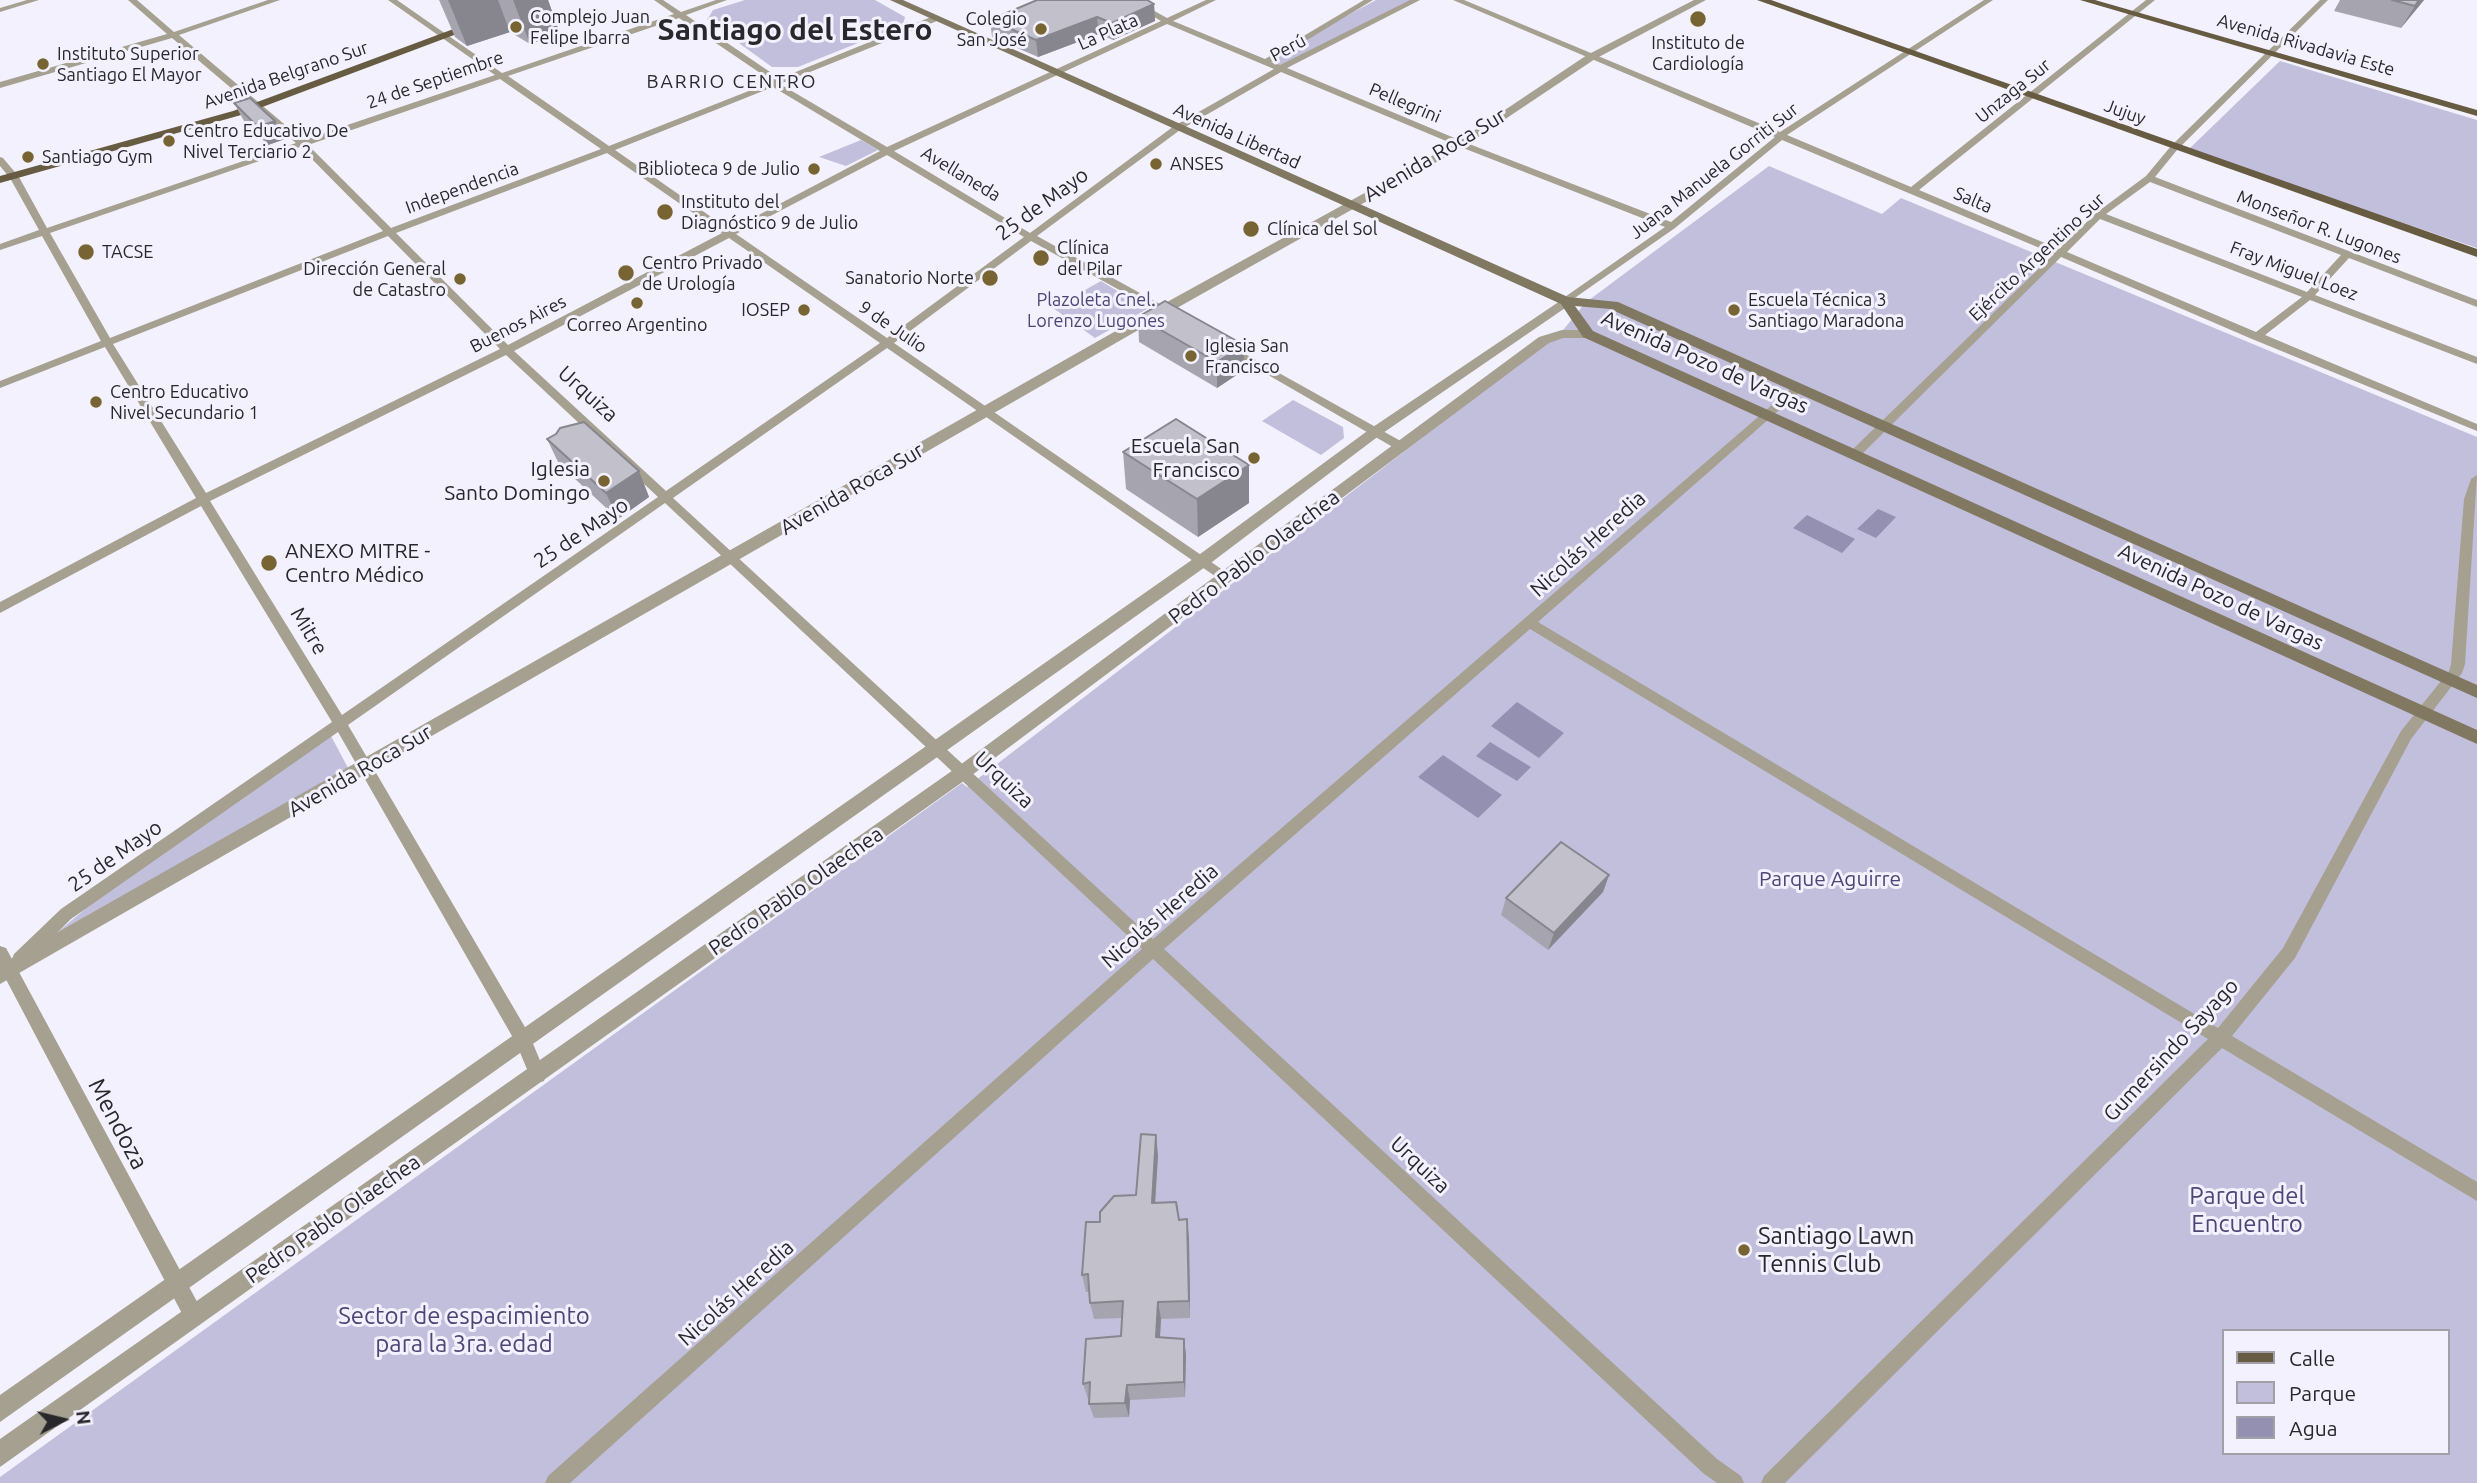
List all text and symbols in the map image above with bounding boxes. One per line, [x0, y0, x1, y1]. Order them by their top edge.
place label: Complejo Juan Felipe Ibarra [530, 6, 650, 48]
place label: Colegio San José [957, 8, 1027, 50]
street label: La Plata [1075, 9, 1141, 55]
marker: Instituto de Cardiología [1688, 9, 1708, 29]
street label: Avenida Rivadavia Este [2215, 9, 2397, 81]
district label: Santiago del Estero [658, 12, 932, 48]
marker: Complejo Juan Felipe Ibarra [508, 19, 524, 35]
marker: Colegio San José [1033, 21, 1049, 37]
street label: Perú [1266, 30, 1310, 66]
place label: Instituto de Cardiología [1651, 32, 1745, 74]
street label: Avenida Belgrano Sur [201, 37, 371, 113]
place label: Instituto Superior Santiago El Mayor [57, 43, 201, 86]
street label: 24 de Septiembre [364, 46, 506, 114]
street label: Unzaga Sur [1971, 54, 2055, 128]
marker: Instituto Superior Santiago El Mayor [35, 56, 51, 72]
district label: BARRIO CENTRO [648, 71, 816, 93]
street label: Pellegrini [1366, 78, 1444, 128]
street label: Jujuy [2101, 95, 2149, 129]
street label: Avenida Libertad [1170, 98, 1304, 174]
street label: Juana Manuela Gorriti Sur [1625, 98, 1803, 244]
street label: Avenida Roca Sur [1359, 103, 1511, 207]
place label: Centro Educativo De Nivel Terciario 2 [183, 120, 349, 162]
marker: Centro Educativo De Nivel Terciario 2 [161, 133, 177, 149]
street label: Avellaneda [917, 142, 1005, 206]
place label: Santiago Gym [42, 146, 153, 168]
marker: Santiago Gym [20, 149, 36, 165]
place label: ANSES [1170, 153, 1224, 175]
marker: ANSES [1148, 156, 1164, 172]
street label: Independencia [402, 158, 522, 218]
place label: Biblioteca 9 de Julio [638, 158, 800, 180]
marker: Biblioteca 9 de Julio [806, 161, 822, 177]
street label: 25 de Mayo [991, 162, 1093, 246]
street label: Salta [1951, 182, 1995, 218]
street label: Monseñor R. Lugones [2234, 186, 2404, 268]
street label: Ejército Argentino Sur [1965, 189, 2109, 325]
place label: Instituto del Diagnóstico 9 de Julio [681, 191, 858, 234]
marker: Instituto del Diagnóstico 9 de Julio [655, 202, 675, 222]
place label: Clínica del Sol [1267, 218, 1377, 240]
marker: Clínica del Sol [1241, 219, 1261, 239]
place label: Clínica del Pilar [1057, 237, 1122, 280]
street label: Fray Miguel Loez [2227, 237, 2361, 305]
place label: TACSE [102, 241, 153, 263]
marker: TACSE [76, 242, 96, 262]
marker: Clínica del Pilar [1031, 248, 1051, 268]
place label: Centro Privado de Urología [642, 252, 763, 294]
place label: Dirección General de Catastro [303, 258, 446, 300]
marker: Centro Privado de Urología [616, 263, 636, 283]
place label: Sanatorio Norte [845, 267, 974, 289]
marker: Sanatorio Norte [980, 268, 1000, 288]
marker: Dirección General de Catastro [452, 271, 468, 287]
park label: Plazoleta Cnel. Lorenzo Lugones [1027, 289, 1165, 332]
place label: Escuela Técnica 3 Santiago Maradona [1748, 289, 1904, 332]
street label: Buenos Aires [466, 291, 570, 357]
marker: Correo Argentino [629, 295, 645, 311]
street label: 9 de Julio [855, 296, 931, 358]
place label: IOSEP [741, 299, 790, 321]
marker: IOSEP [796, 302, 812, 318]
marker: Escuela Técnica 3 Santiago Maradona [1726, 302, 1742, 318]
street label: Avenida Pozo de Vargas [1598, 305, 1812, 419]
place label: Correo Argentino [566, 314, 708, 336]
place label: Iglesia San Francisco [1205, 335, 1289, 378]
marker: Iglesia San Francisco [1183, 348, 1199, 364]
street label: Urquiza [553, 361, 623, 427]
place label: Centro Educativo Nivel Secundario 1 [110, 381, 259, 424]
marker: Centro Educativo Nivel Secundario 1 [88, 394, 104, 410]
place label: Escuela San Francisco [1131, 433, 1240, 483]
street label: Avenida Roca Sur [776, 438, 928, 540]
marker: Escuela San Francisco [1246, 450, 1262, 466]
place label: Iglesia Santo Domingo [444, 456, 590, 506]
marker: Iglesia Santo Domingo [596, 473, 612, 489]
street label: Pedro Pablo Olaechea [1164, 485, 1344, 629]
street label: Nicolás Heredia [1525, 486, 1651, 602]
street label: 25 de Mayo [529, 492, 633, 574]
place label: ANEXO MITRE - Centro Médico [285, 538, 430, 588]
street label: Avenida Pozo de Vargas [2114, 538, 2328, 656]
marker: ANEXO MITRE - Centro Médico [259, 553, 279, 573]
street label: Mitre [285, 603, 333, 659]
street label: Avenida Roca Sur [284, 720, 436, 822]
street label: Urquiza [969, 746, 1039, 814]
street label: 25 de Mayo [63, 815, 167, 897]
street label: Pedro Pablo Olaechea [704, 821, 888, 961]
street label: Nicolás Heredia [1097, 859, 1223, 973]
park label: Parque Aguirre [1759, 866, 1901, 892]
street label: Gumersindo Sayago [2098, 973, 2244, 1127]
street label: Mendoza [82, 1074, 154, 1174]
street label: Urquiza [1385, 1131, 1455, 1199]
street label: Pedro Pablo Olaechea [241, 1149, 425, 1289]
park label: Parque del Encuentro [2189, 1182, 2305, 1238]
place label: Santiago Lawn Tennis Club [1758, 1222, 1914, 1278]
street label: Nicolás Heredia [673, 1235, 799, 1351]
marker: Santiago Lawn Tennis Club [1736, 1242, 1752, 1258]
park label: Sector de espacimiento para la 3ra. edad [338, 1302, 590, 1358]
legend [2222, 1329, 2449, 1455]
text: Calle [2289, 1346, 2335, 1370]
text: Parque [2289, 1381, 2356, 1405]
north arrow [28, 1385, 98, 1455]
text: N [72, 1409, 96, 1426]
text: Agua [2289, 1416, 2338, 1440]

